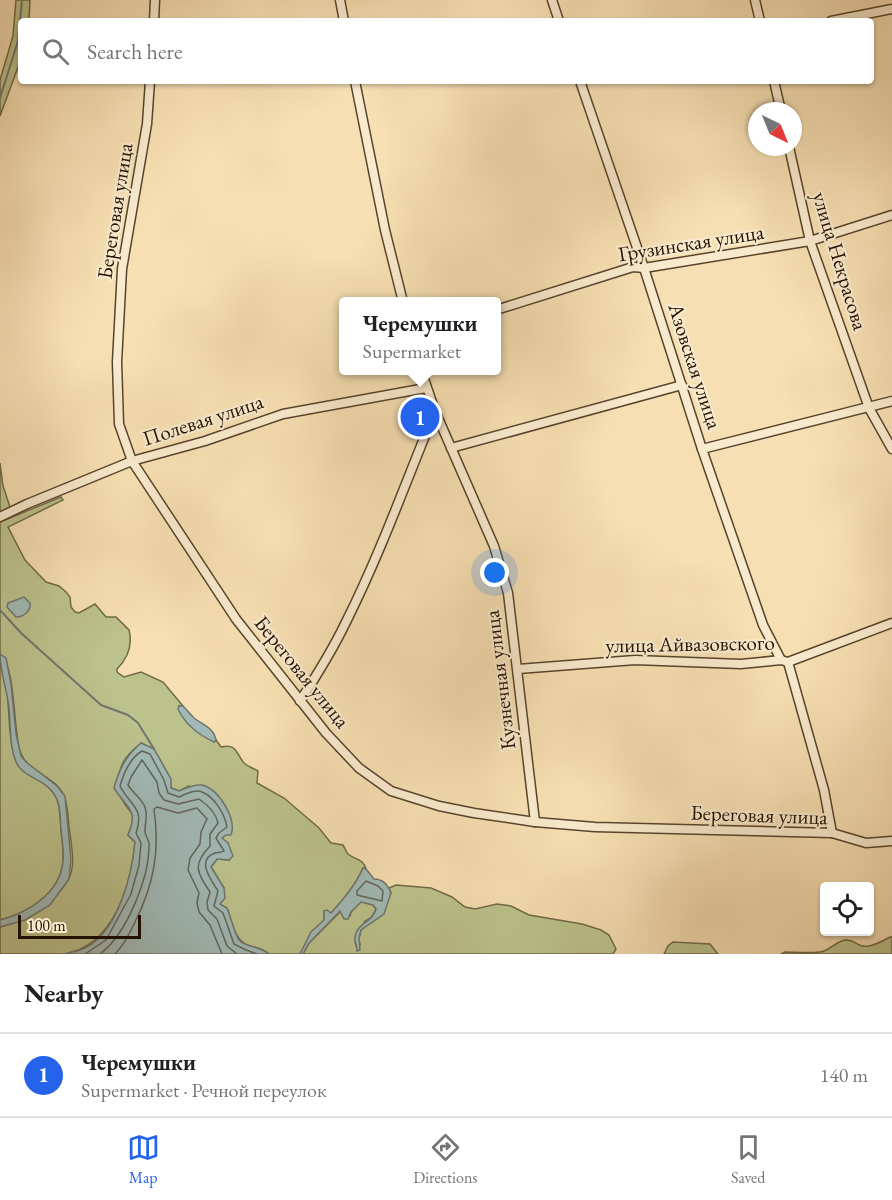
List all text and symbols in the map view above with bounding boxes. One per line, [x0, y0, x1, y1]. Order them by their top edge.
search box [18, 18, 874, 84]
icon: search [39, 35, 72, 68]
text: Search here [87, 37, 182, 66]
north arrow [748, 102, 802, 156]
street label: Береговая улица [90, 140, 139, 281]
street label: улица Некрасова [807, 188, 874, 334]
street label: Грузинская улица [616, 218, 766, 267]
popup [339, 297, 501, 375]
street label: Азовская улица [662, 299, 729, 433]
text: Черемушки [363, 309, 477, 338]
text: Supermarket [363, 338, 461, 364]
street label: Полевая улица [139, 387, 267, 452]
pin: 1 [400, 394, 440, 440]
your location [480, 558, 509, 587]
street label: Кузнечная улица [477, 608, 521, 751]
street label: Береговая улица [249, 610, 356, 734]
street label: улица Айвазовского [605, 629, 775, 658]
street label: Береговая улица [690, 799, 829, 830]
map controls [820, 882, 874, 936]
button: locate [820, 882, 874, 936]
scale bar [18, 912, 141, 940]
text: 100 m [27, 915, 66, 936]
text: Nearby [24, 976, 104, 1010]
text: Черемушки [81, 1048, 196, 1077]
text: 1 [38, 1062, 49, 1088]
text: 140 m [820, 1062, 868, 1088]
text: Supermarket · Речной переулок [81, 1077, 326, 1103]
tab: Map [127, 1131, 160, 1188]
tab: Directions [413, 1131, 478, 1188]
tab: Saved [731, 1131, 765, 1188]

